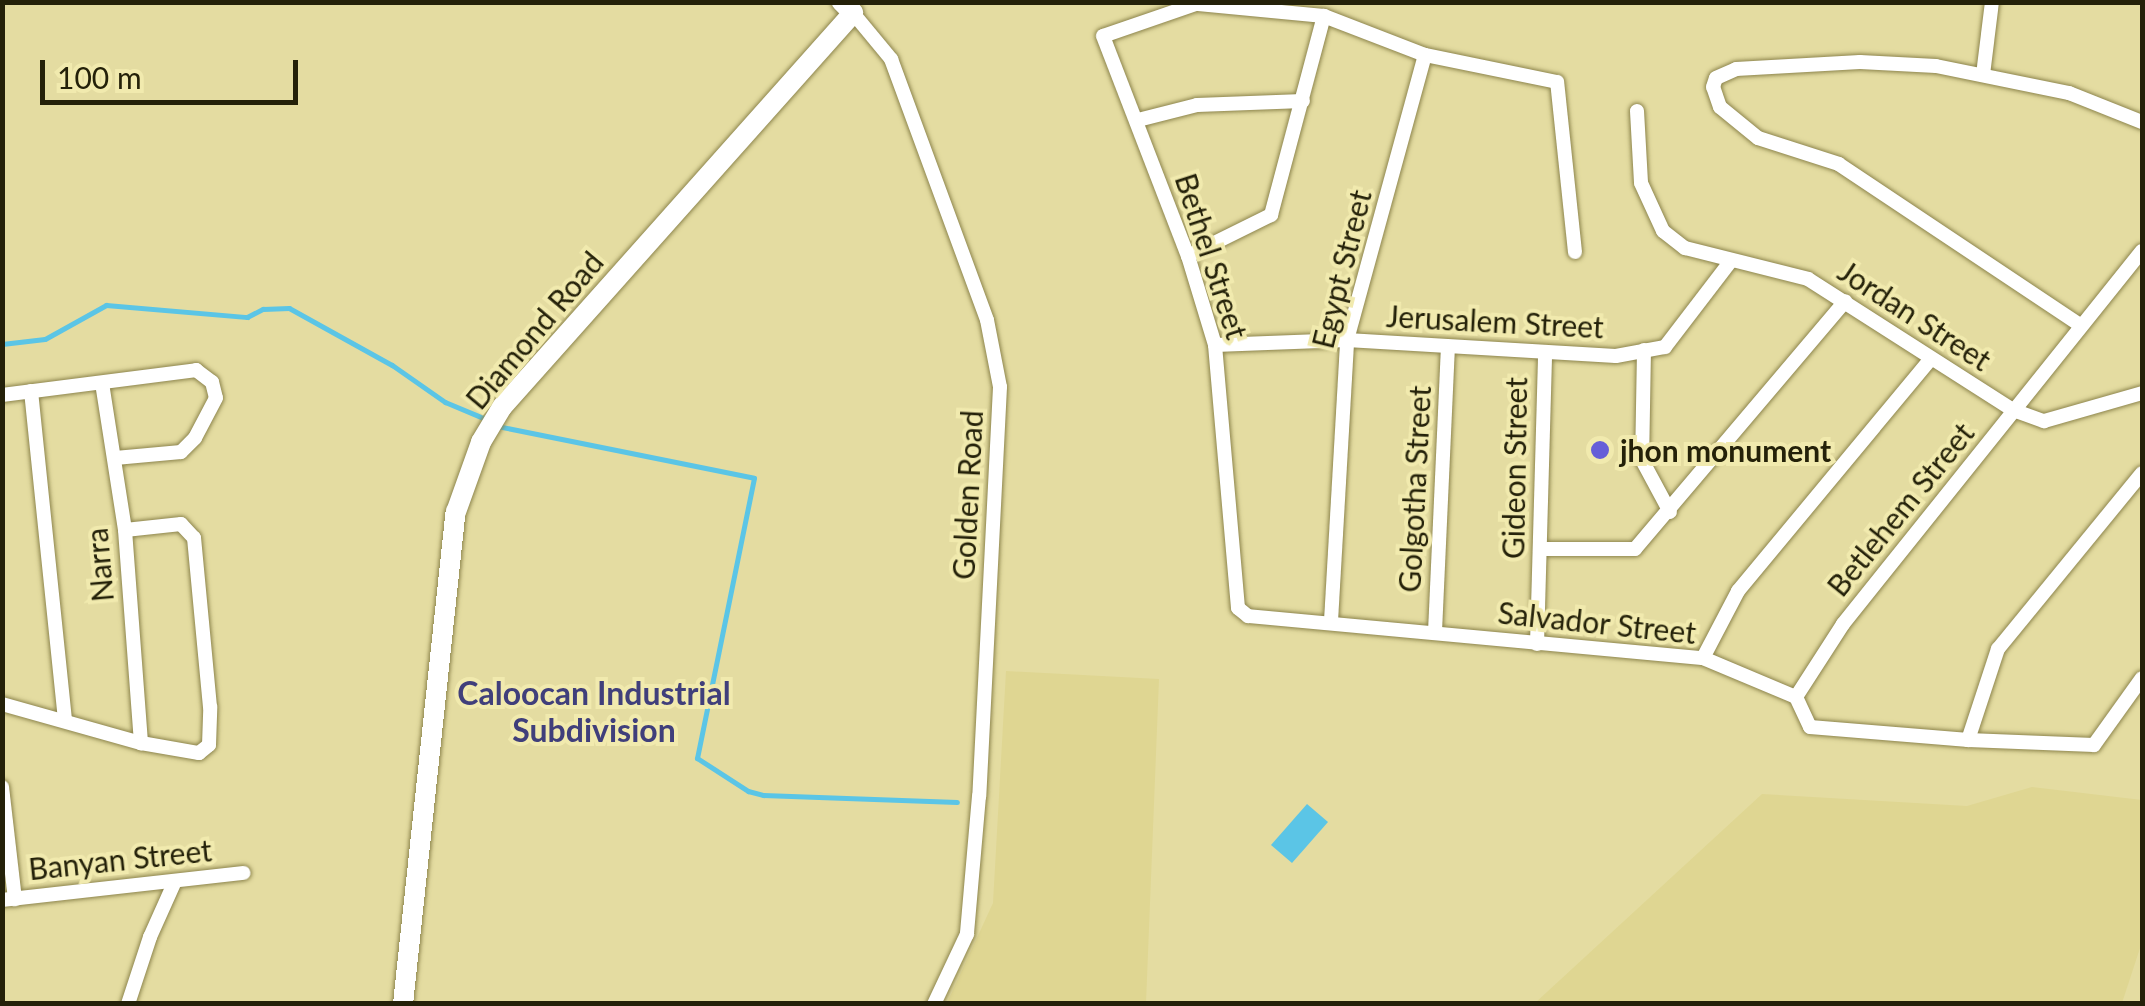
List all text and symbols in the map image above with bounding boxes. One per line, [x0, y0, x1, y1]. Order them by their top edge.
scale bar [45, 40, 302, 102]
text: 100 m [57, 59, 142, 95]
street label: Bethel Street [1168, 169, 1256, 343]
street label: Egypt Street [1304, 186, 1378, 352]
street label: Diamond Road [458, 244, 610, 416]
street label: Jordan Street [1832, 252, 1998, 378]
street label: Jerusalem Street [1385, 297, 1605, 345]
street label: Gideon Street [1494, 377, 1534, 559]
street label: Golgotha Street [1391, 385, 1437, 593]
street label: Golden Road [945, 409, 989, 581]
street label: Betlehem Street [1819, 415, 1981, 603]
place label: jhon monument [1620, 432, 1831, 468]
marker: jhon monument [1589, 439, 1611, 461]
street label: Narra [78, 527, 120, 603]
street label: Salvador Street [1496, 594, 1698, 650]
district label: Caloocan Industrial Subdivision [457, 675, 731, 750]
street label: Banyan Street [27, 831, 213, 887]

